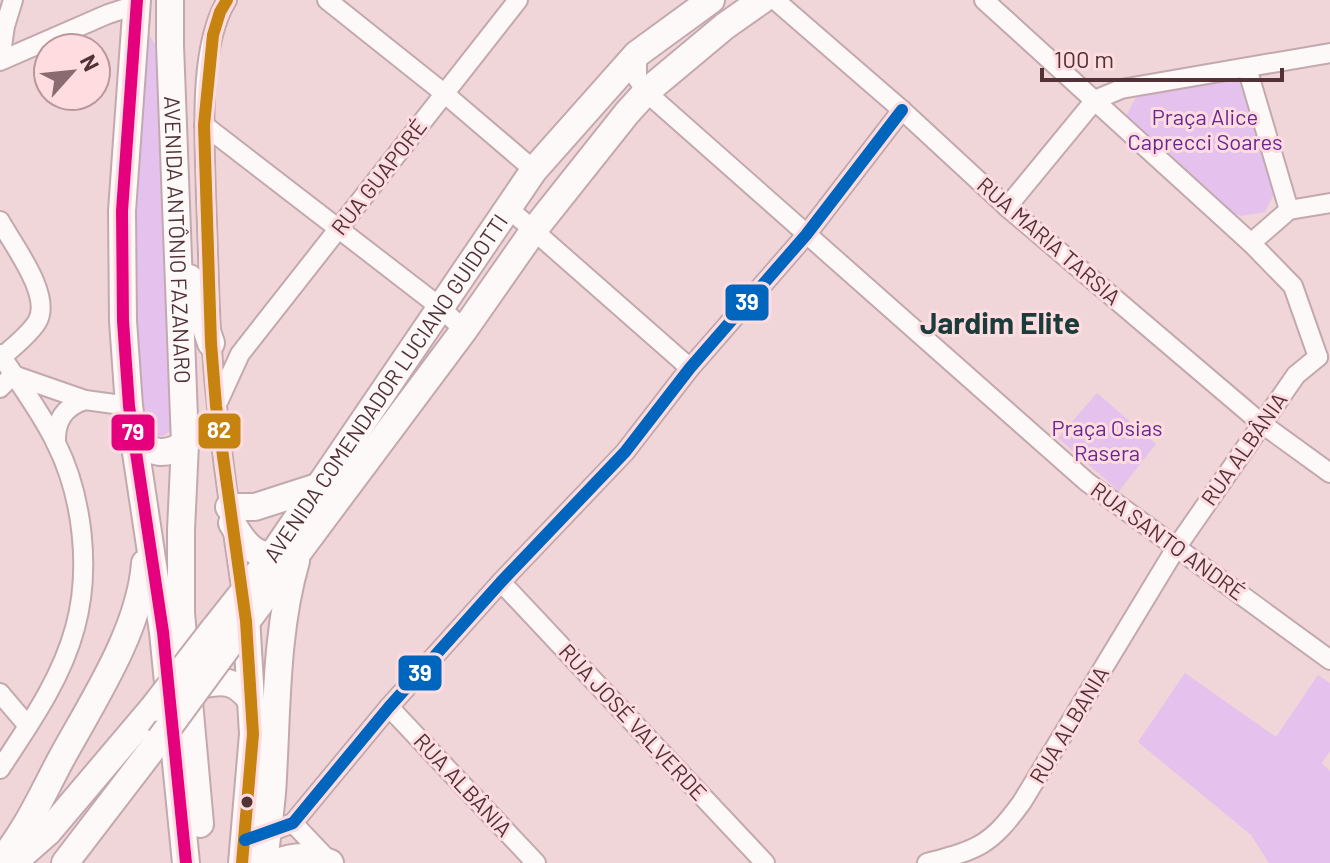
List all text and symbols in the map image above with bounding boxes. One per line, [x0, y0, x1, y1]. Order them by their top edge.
north arrow [32, 32, 112, 112]
scale bar [1042, 32, 1282, 82]
text: 100 m [1054, 44, 1114, 73]
text: N [76, 50, 106, 75]
street label: AVENIDA ANTÔNIO FAZANARO [160, 96, 197, 384]
park label: Praça Alice Caprecci Soares [1127, 103, 1283, 154]
street label: RUA GUAPORÉ [325, 113, 431, 239]
street label: RUA MARIA TARSIA [973, 171, 1127, 310]
street label: AVENIDA COMENDADOR LUCIANO GUIDOTTI [258, 209, 512, 567]
line badge: 39 [724, 283, 770, 322]
text: 39 [735, 288, 759, 314]
district label: Jardim Elite [920, 304, 1080, 340]
street label: RUA ALBÂNIA [1195, 387, 1292, 510]
line badge: 82 [197, 412, 242, 450]
line badge: 79 [110, 413, 156, 452]
park label: Praça Osias Rasera [1051, 414, 1163, 465]
text: 82 [207, 416, 231, 442]
text: 79 [122, 418, 144, 444]
street label: RUA SANTO ANDRÉ [1086, 476, 1251, 605]
street label: RUA JOSÉ VALVERDE [555, 638, 713, 805]
line badge: 39 [397, 654, 443, 692]
text: 39 [408, 659, 432, 685]
street label: RUA ALBANIA [1023, 661, 1113, 788]
street label: RUA ALBÂNIA [409, 727, 518, 841]
unlabelled marker [239, 794, 255, 810]

